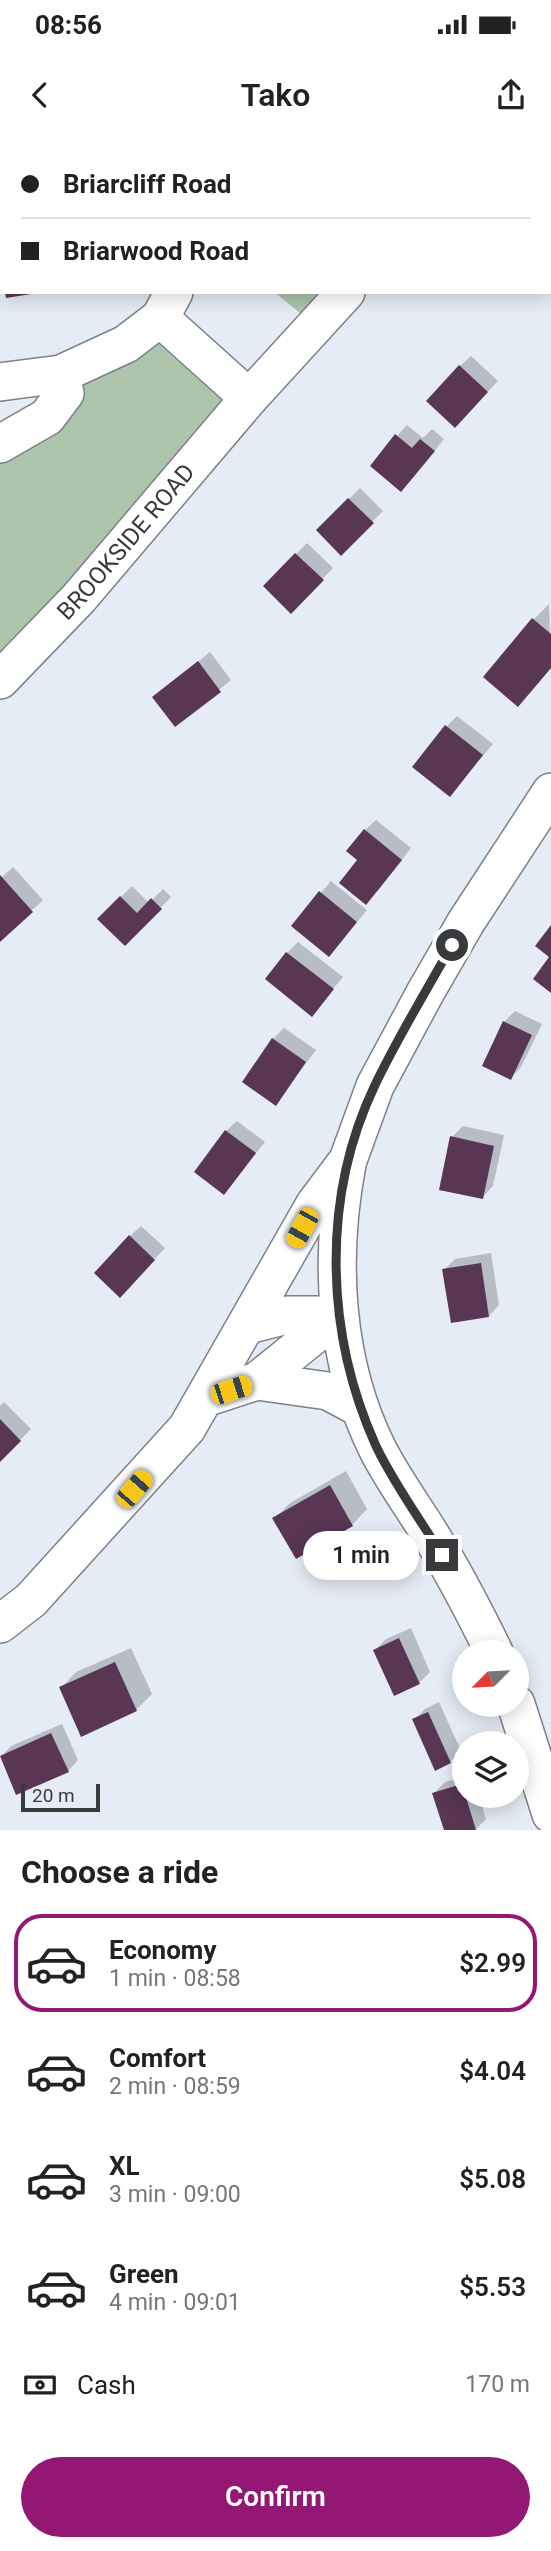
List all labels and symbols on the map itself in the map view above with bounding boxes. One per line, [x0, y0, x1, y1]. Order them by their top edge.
street label: BROOKSIDE ROAD [52, 458, 201, 626]
route start [436, 929, 468, 961]
car [283, 1205, 322, 1251]
car [208, 1374, 255, 1406]
car [113, 1466, 156, 1512]
callout: 1 min [302, 1530, 418, 1580]
route end [426, 1539, 458, 1571]
north arrow [452, 1640, 528, 1717]
scale bar [21, 1781, 100, 1813]

